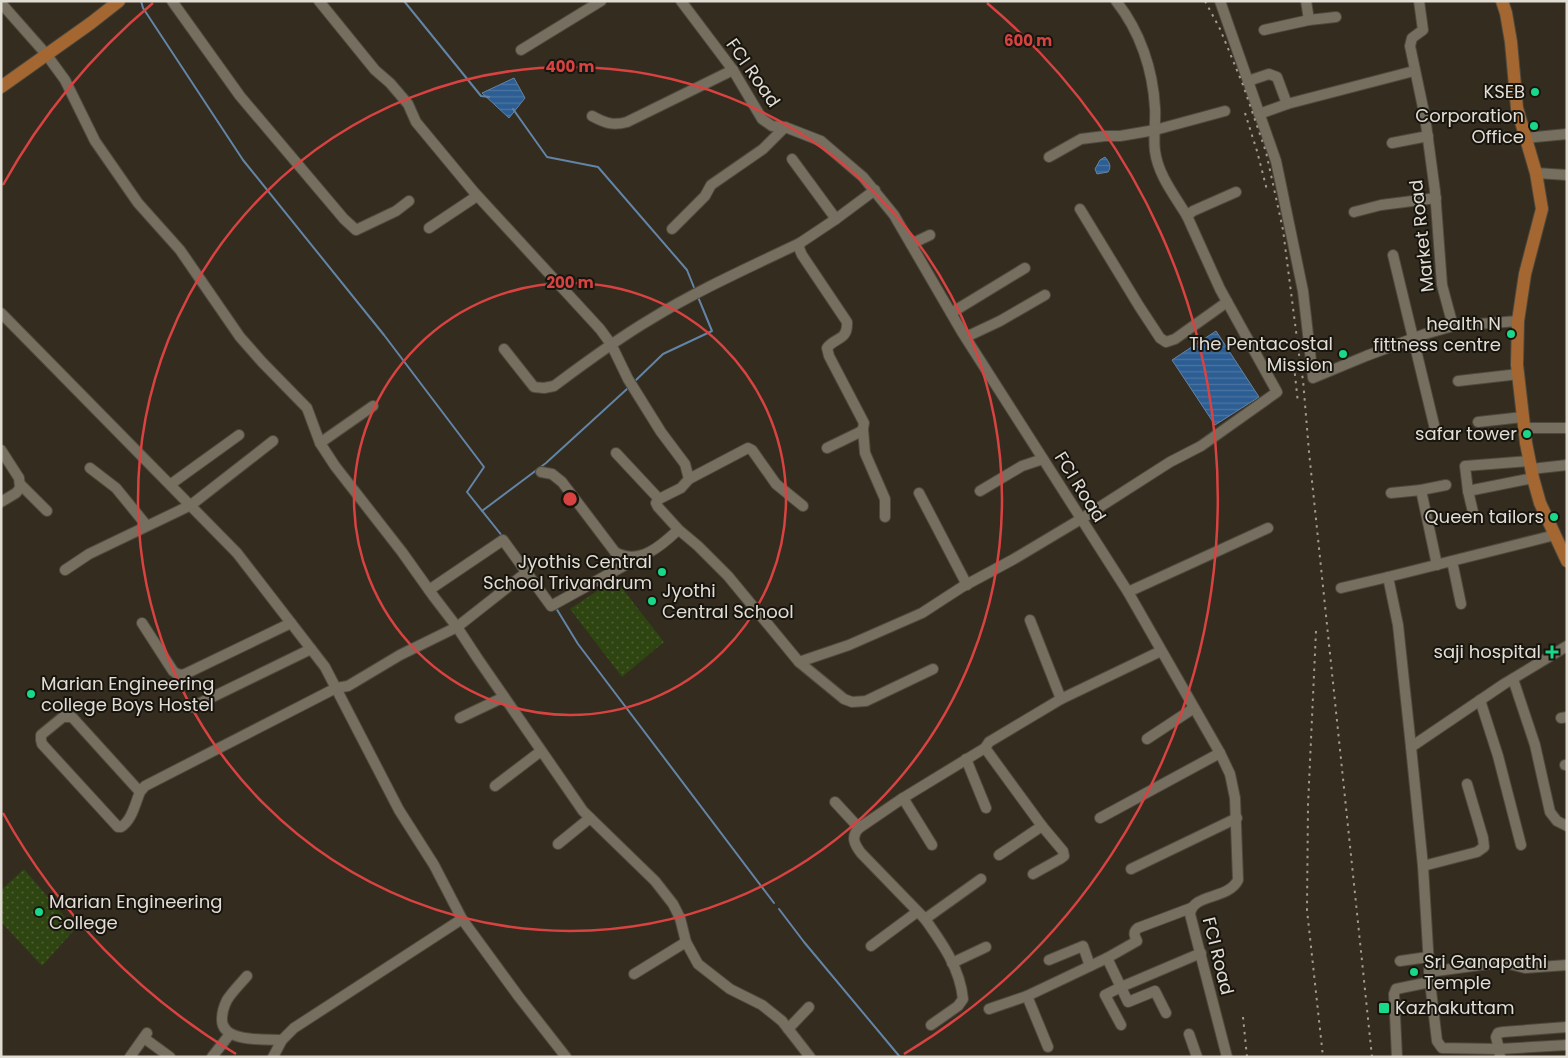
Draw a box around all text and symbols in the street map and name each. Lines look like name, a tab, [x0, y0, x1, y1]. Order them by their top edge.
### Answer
text: 600 m	[1004, 30, 1052, 51]
street label: FCI Road	[721, 33, 786, 112]
text: 400 m	[546, 56, 595, 77]
place label: KSEB	[1483, 79, 1525, 104]
marker: KSEB	[1529, 86, 1541, 98]
place label: Corporation Office	[1415, 103, 1524, 149]
marker: Corporation Office	[1528, 120, 1540, 132]
street label: Market Road	[1403, 179, 1440, 294]
text: 200 m	[546, 272, 594, 293]
place label: health N fittness centre	[1373, 311, 1501, 357]
marker: health N fittness centre	[1505, 328, 1517, 340]
place label: The Pentacostal Mission	[1189, 331, 1333, 377]
marker: The Pentacostal Mission	[1337, 348, 1349, 360]
place label: safar tower	[1415, 421, 1517, 446]
marker: safar tower	[1521, 428, 1533, 440]
street label: FCI Road	[1049, 447, 1112, 527]
centre of rings	[561, 490, 579, 508]
place label: Queen tailors	[1424, 504, 1544, 529]
marker: Queen tailors	[1548, 511, 1560, 523]
place label: Jyothis Central School Trivandrum	[483, 549, 652, 595]
marker: Jyothis Central School Trivandrum	[656, 566, 668, 578]
place label: Jyothi Central School	[662, 578, 794, 624]
marker: Jyothi Central School	[646, 595, 658, 607]
place label: saji hospital	[1434, 639, 1541, 664]
marker: saji hospital	[1545, 645, 1559, 659]
place label: Marian Engineering college Boys Hostel	[41, 671, 214, 717]
marker: Marian Engineering college Boys Hostel	[25, 688, 37, 700]
place label: Marian Engineering College	[49, 889, 222, 935]
marker: Marian Engineering College	[33, 906, 45, 918]
street label: FCI Road	[1197, 915, 1240, 997]
place label: Sri Ganapathi Temple	[1424, 949, 1547, 995]
marker: Sri Ganapathi Temple	[1408, 966, 1420, 978]
place label: Kazhakuttam	[1395, 995, 1514, 1020]
marker: Kazhakuttam	[1377, 1001, 1391, 1015]

